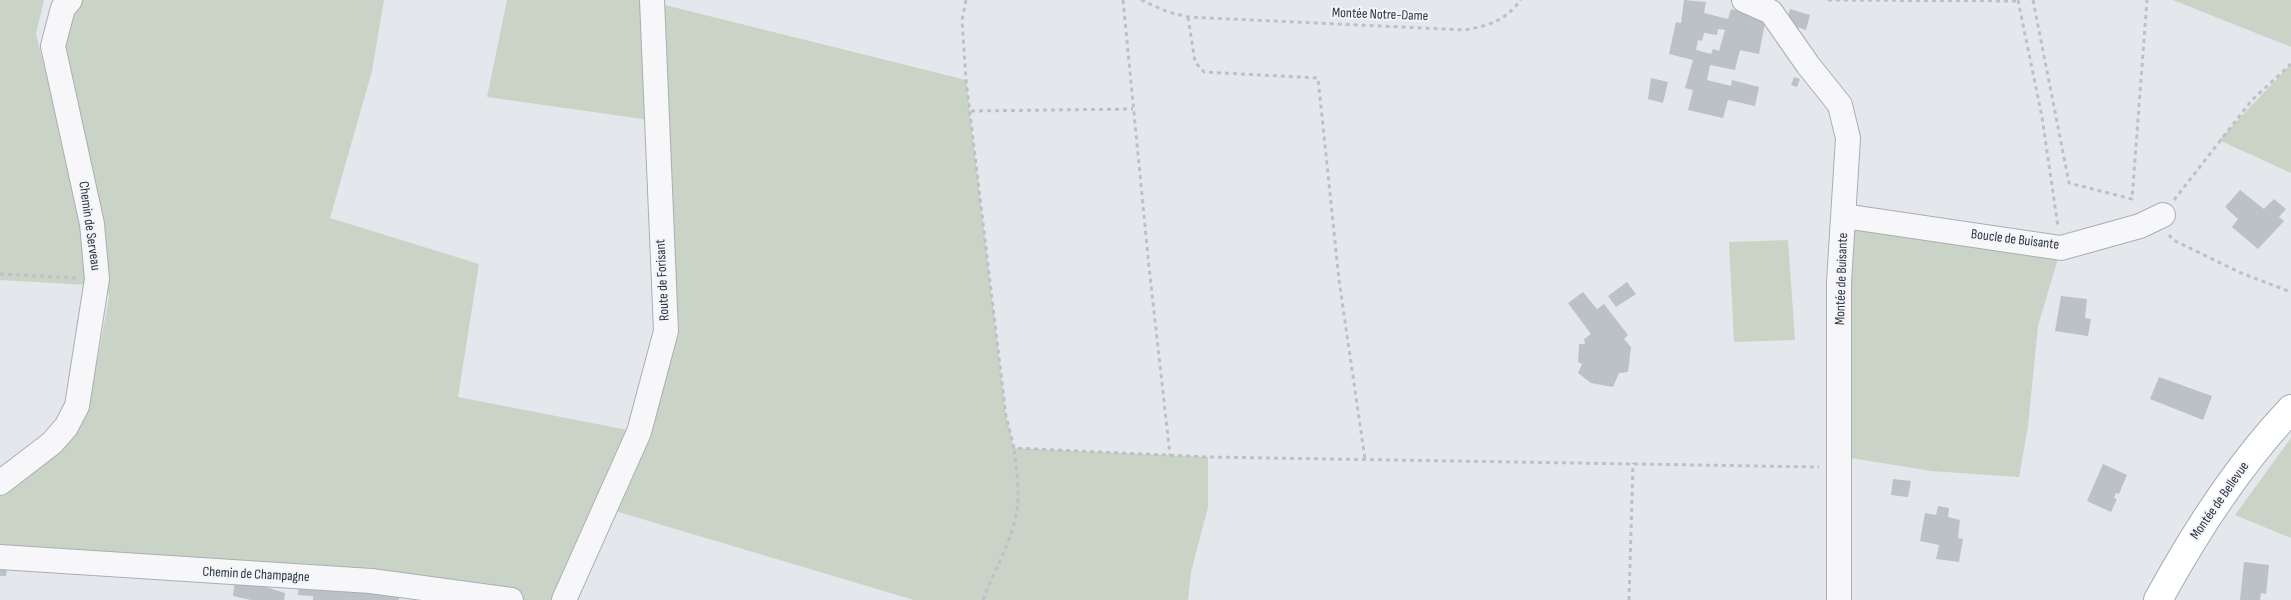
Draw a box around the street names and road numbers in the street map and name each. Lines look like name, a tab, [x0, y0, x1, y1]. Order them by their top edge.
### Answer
street label: Montée Notre-Dame	[1332, 5, 1428, 25]
street label: Chemin de Serveau	[74, 180, 104, 272]
street label: Boucle de Buisante	[1970, 226, 2060, 254]
street label: Montée de Buisante	[1832, 233, 1852, 325]
street label: Route de Forisant	[652, 239, 674, 321]
street label: Montée de Bellevue	[2187, 459, 2253, 543]
street label: Chemin de Champagne	[202, 564, 310, 586]

